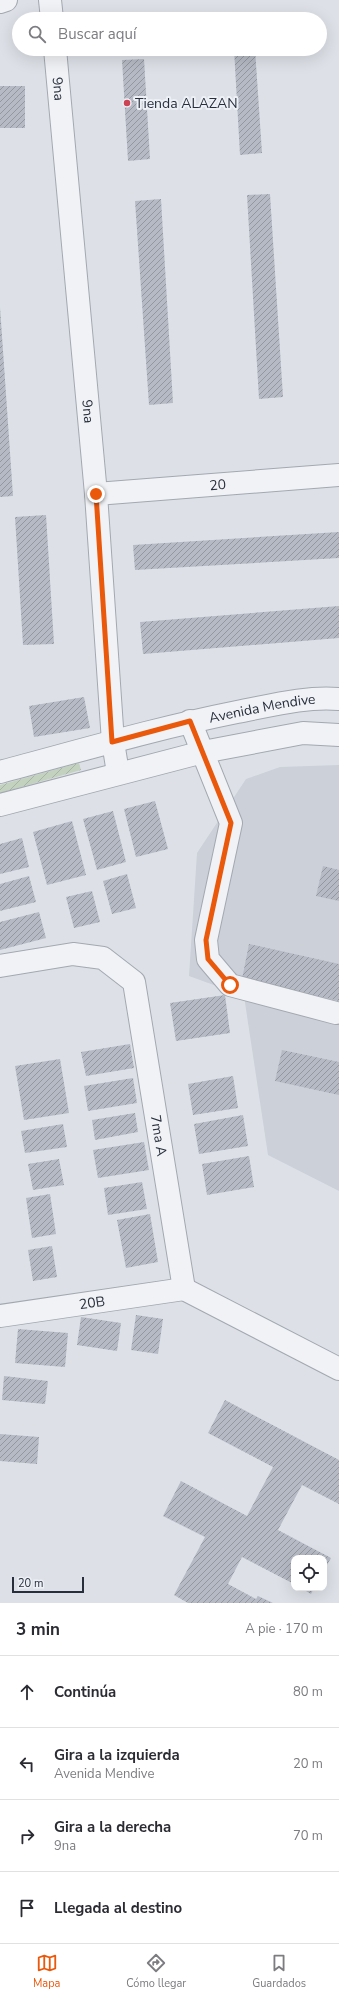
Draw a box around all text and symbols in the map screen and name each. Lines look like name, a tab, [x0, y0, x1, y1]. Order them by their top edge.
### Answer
search box	[12, 12, 327, 56]
icon: search	[26, 23, 48, 45]
text: Buscar aquí	[58, 24, 136, 44]
street label: 9na	[48, 76, 69, 102]
place label: Tienda ALAZAN	[135, 94, 238, 113]
marker: Tienda ALAZAN	[122, 98, 132, 108]
street label: 9na	[77, 399, 98, 424]
street label: 20	[209, 475, 227, 495]
route end	[87, 485, 105, 503]
street label: Avenida Mendive	[207, 690, 316, 728]
route start	[221, 976, 239, 994]
street label: 7ma A	[146, 1114, 171, 1158]
street label: 20B	[78, 1292, 106, 1314]
map controls	[291, 1555, 327, 1591]
button: locate	[291, 1555, 327, 1591]
scale bar	[12, 1575, 84, 1594]
text: 20 m	[18, 1576, 43, 1591]
text: 3 min	[16, 1618, 60, 1641]
text: A pie · 170 m	[245, 1620, 323, 1638]
icon: ahead	[16, 1681, 38, 1703]
text: Continúa	[54, 1682, 116, 1702]
text: 80 m	[293, 1683, 323, 1701]
text: Gira a la izquierda	[54, 1745, 180, 1765]
icon: left	[16, 1753, 38, 1775]
text: 20 m	[293, 1755, 323, 1773]
text: Avenida Mendive	[54, 1765, 154, 1783]
text: Gira a la derecha	[54, 1817, 171, 1837]
icon: right	[16, 1825, 38, 1847]
text: 70 m	[293, 1827, 323, 1845]
text: 9na	[54, 1837, 76, 1855]
icon: arrive	[16, 1897, 38, 1919]
text: Llegada al destino	[54, 1898, 182, 1918]
tab: Mapa	[33, 1952, 60, 1991]
tab: Cómo llegar	[126, 1952, 186, 1991]
tab: Guardados	[252, 1952, 306, 1991]

